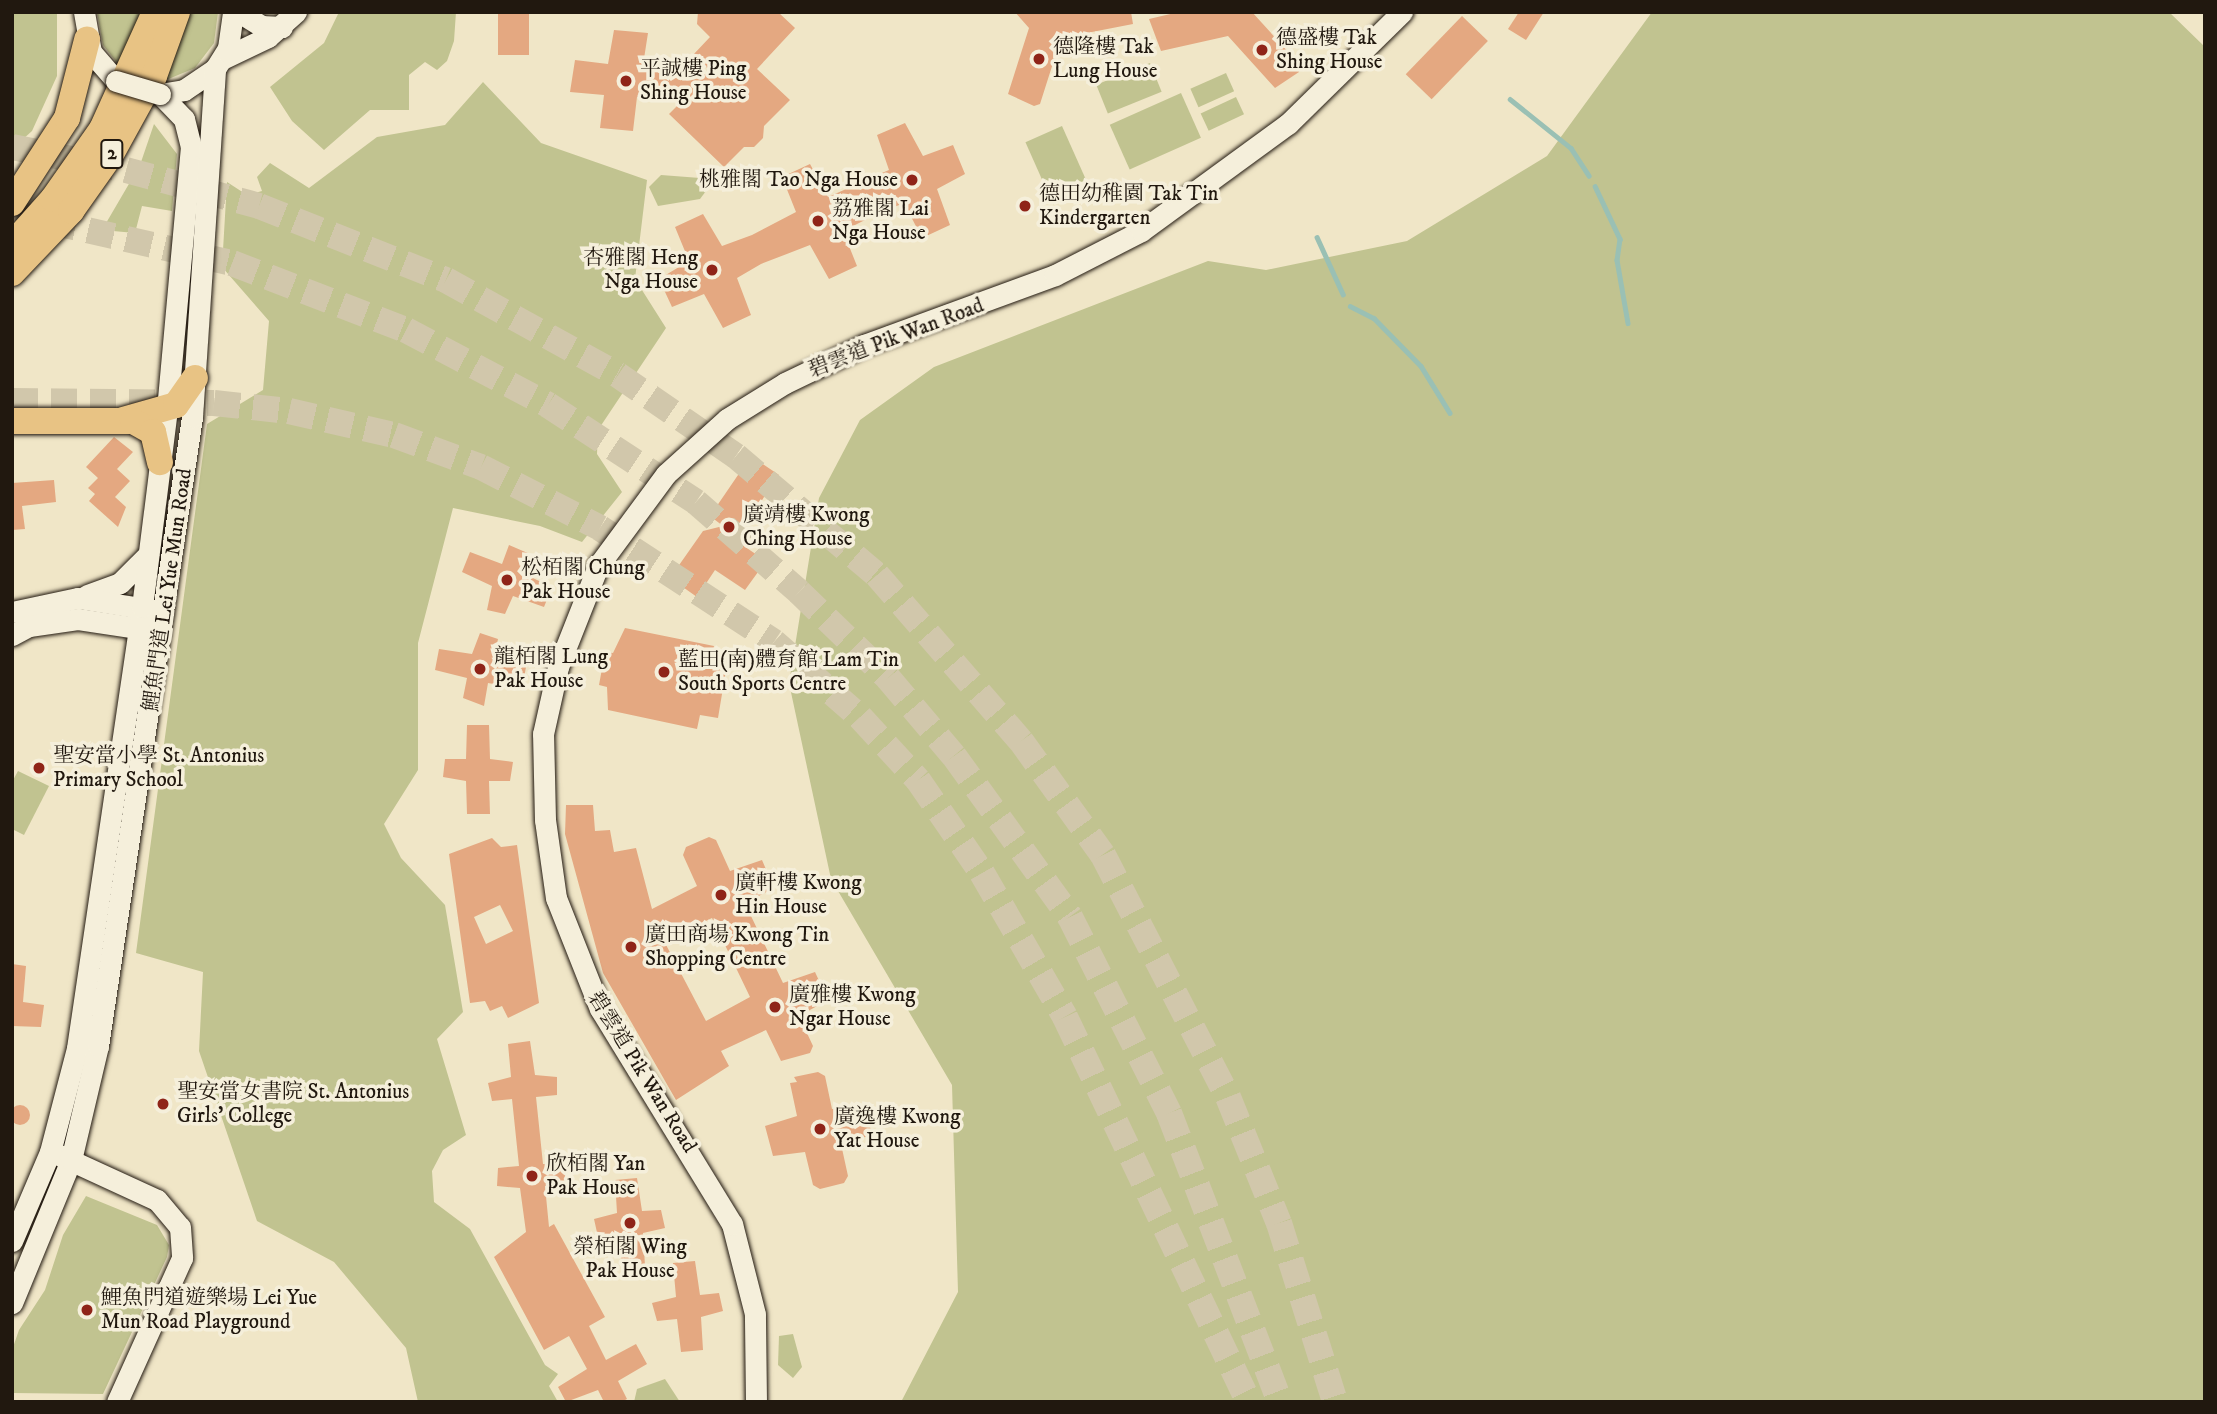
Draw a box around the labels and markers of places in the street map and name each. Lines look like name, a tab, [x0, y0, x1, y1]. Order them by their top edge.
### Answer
place label: 德盛樓 Tak Shing House	[1276, 25, 1383, 75]
place label: 德隆樓 Tak Lung House	[1053, 34, 1157, 84]
marker: 德盛樓 Tak Shing House	[1254, 42, 1270, 58]
marker: 德隆樓 Tak Lung House	[1031, 51, 1047, 67]
place label: 平誠樓 Ping Shing House	[640, 56, 747, 106]
marker: 平誠樓 Ping Shing House	[618, 73, 634, 89]
place label: 桃雅閣 Tao Nga House	[699, 167, 898, 193]
marker: 桃雅閣 Tao Nga House	[904, 172, 920, 188]
place label: 德田幼稚園 Tak Tin Kindergarten	[1039, 181, 1219, 231]
place label: 荔雅閣 Lai Nga House	[832, 196, 929, 246]
marker: 德田幼稚園 Tak Tin Kindergarten	[1017, 198, 1033, 214]
marker: 荔雅閣 Lai Nga House	[810, 213, 826, 229]
place label: 杏雅閣 Heng Nga House	[583, 245, 698, 295]
marker: 杏雅閣 Heng Nga House	[704, 262, 720, 278]
place label: 廣靖樓 Kwong Ching House	[743, 502, 869, 552]
marker: 廣靖樓 Kwong Ching House	[721, 519, 737, 535]
place label: 松栢閣 Chung Pak House	[521, 555, 645, 605]
marker: 松栢閣 Chung Pak House	[499, 572, 515, 588]
place label: 龍栢閣 Lung Pak House	[494, 644, 608, 694]
place label: 藍田(南)體育館 Lam Tin South Sports Centre	[678, 647, 899, 697]
marker: 龍栢閣 Lung Pak House	[472, 661, 488, 677]
marker: 藍田(南)體育館 Lam Tin South Sports Centre	[656, 664, 672, 680]
place label: 聖安當小學 St. Antonius Primary School	[53, 743, 264, 793]
marker: 聖安當小學 St. Antonius Primary School	[31, 760, 47, 776]
place label: 廣軒樓 Kwong Hin House	[735, 870, 861, 920]
marker: 廣軒樓 Kwong Hin House	[713, 887, 729, 903]
place label: 廣田商場 Kwong Tin Shopping Centre	[645, 922, 829, 972]
marker: 廣田商場 Kwong Tin Shopping Centre	[623, 939, 639, 955]
place label: 廣雅樓 Kwong Ngar House	[789, 982, 915, 1032]
marker: 廣雅樓 Kwong Ngar House	[767, 999, 783, 1015]
place label: 聖安當女書院 St. Antonius Girls' College	[177, 1079, 409, 1129]
marker: 聖安當女書院 St. Antonius Girls' College	[155, 1096, 171, 1112]
place label: 廣逸樓 Kwong Yat House	[834, 1104, 960, 1154]
marker: 廣逸樓 Kwong Yat House	[812, 1121, 828, 1137]
place label: 欣栢閣 Yan Pak House	[546, 1151, 645, 1201]
marker: 欣栢閣 Yan Pak House	[524, 1168, 540, 1184]
marker: 榮栢閣 Wing Pak House	[622, 1215, 638, 1231]
place label: 榮栢閣 Wing Pak House	[573, 1234, 687, 1284]
place label: 鯉魚門道遊樂場 Lei Yue Mun Road Playground	[101, 1285, 317, 1335]
marker: 鯉魚門道遊樂場 Lei Yue Mun Road Playground	[79, 1302, 95, 1318]

